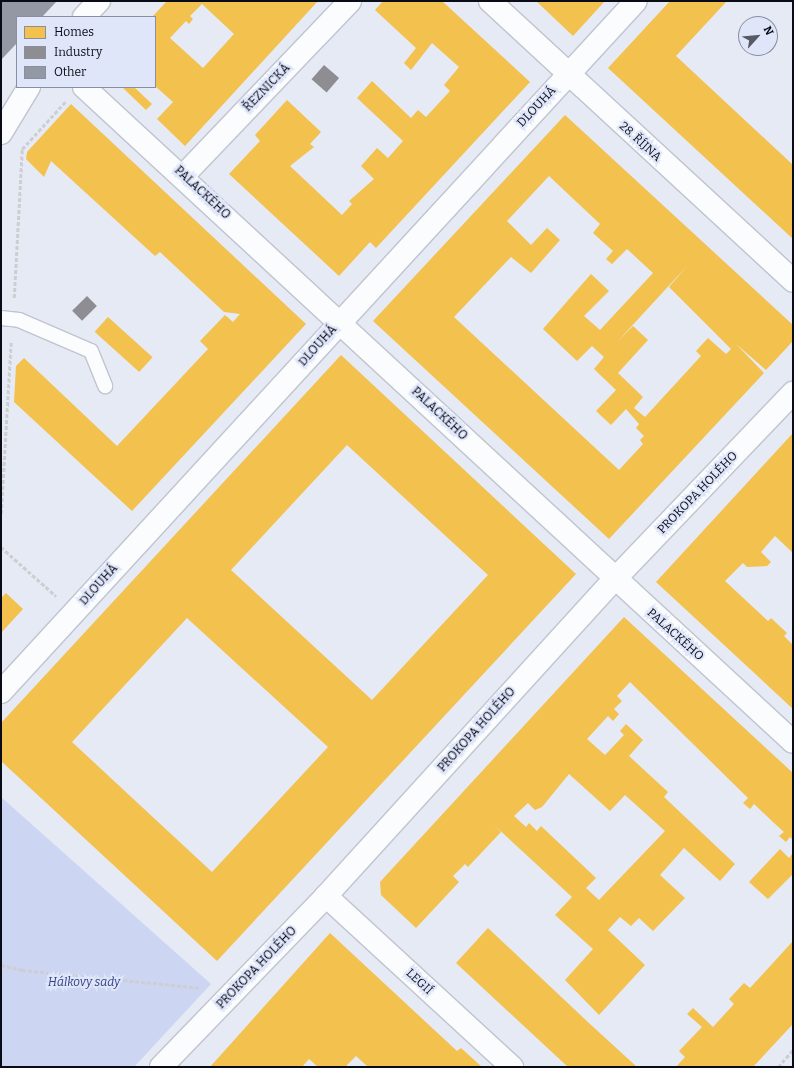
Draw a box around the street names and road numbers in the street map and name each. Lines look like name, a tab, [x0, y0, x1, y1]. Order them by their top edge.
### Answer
street label: ŘEZNICKÁ	[241, 61, 293, 115]
street label: DLOUHÁ	[515, 84, 559, 130]
street label: 28. ŘÍJNA	[616, 119, 664, 165]
street label: PALACKÉHO	[171, 164, 233, 222]
street label: DLOUHÁ	[296, 322, 340, 370]
street label: PALACKÉHO	[408, 385, 470, 443]
street label: PROKOPA HOLÉHO	[655, 449, 741, 537]
street label: DLOUHÁ	[77, 561, 121, 609]
street label: PALACKÉHO	[644, 606, 706, 664]
street label: PROKOPA HOLÉHO	[435, 685, 519, 775]
street label: PROKOPA HOLÉHO	[214, 924, 300, 1012]
street label: LEGIÍ	[403, 966, 435, 998]

